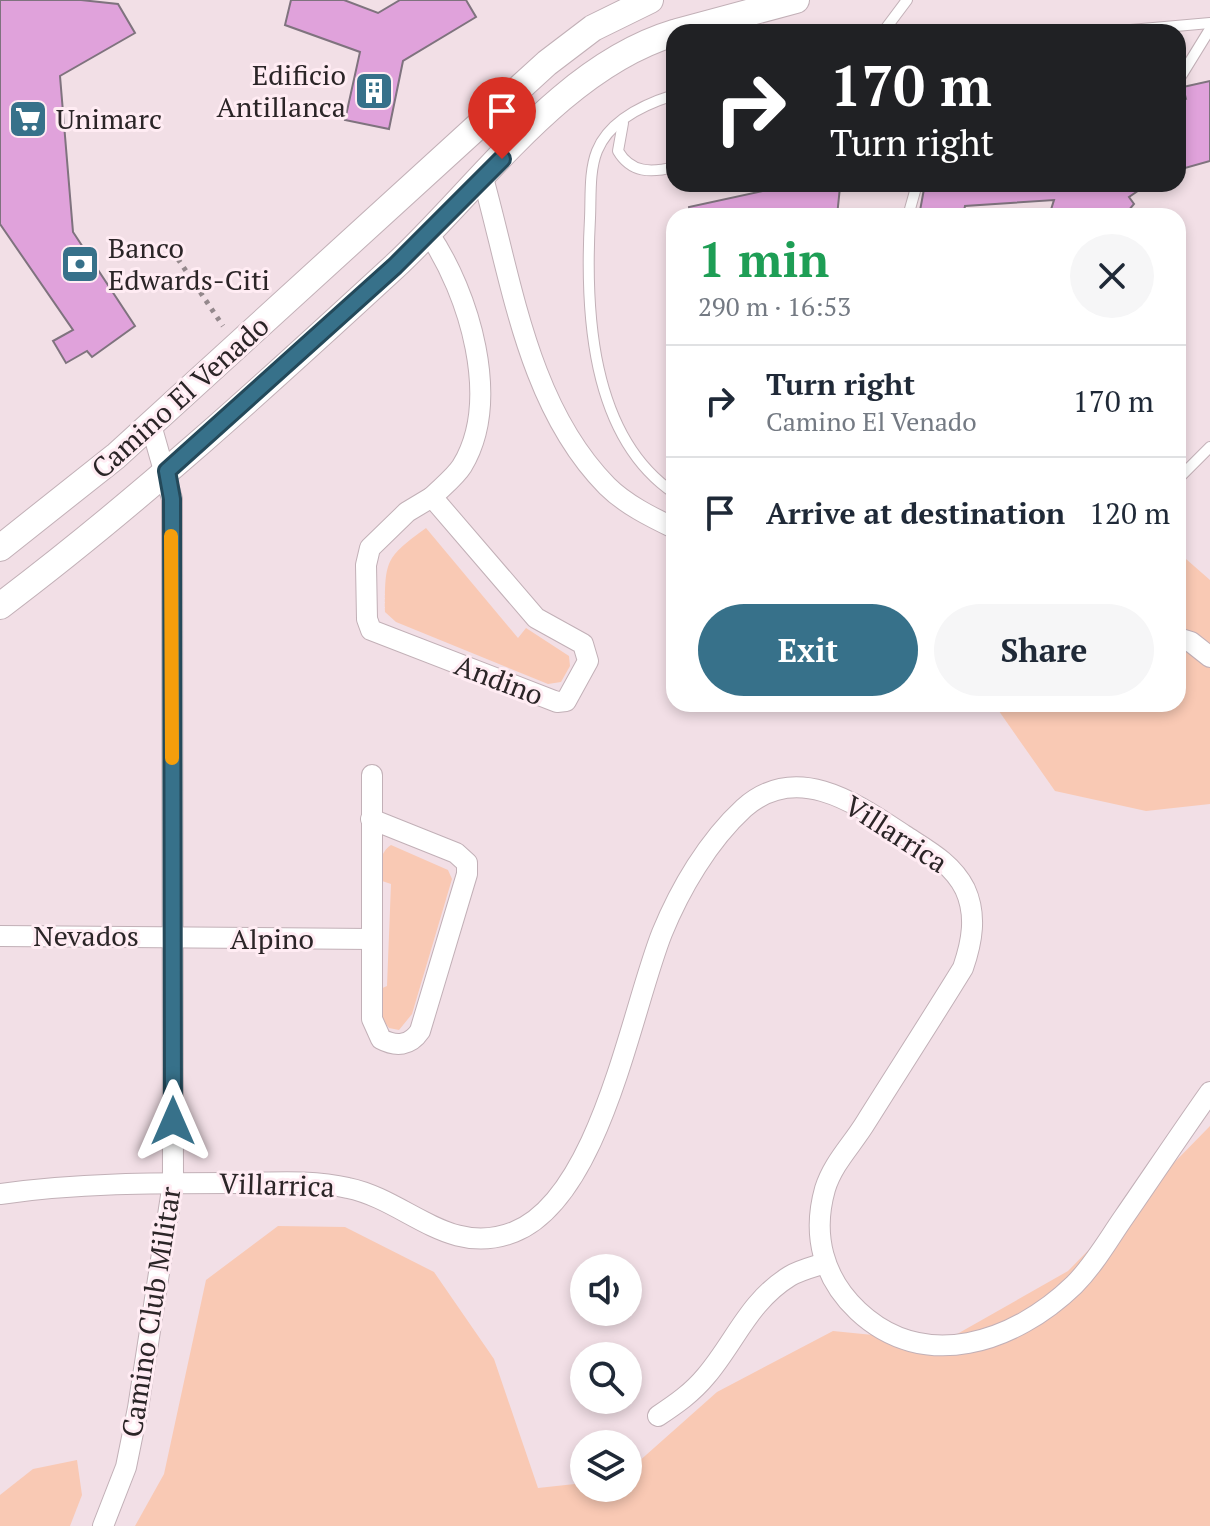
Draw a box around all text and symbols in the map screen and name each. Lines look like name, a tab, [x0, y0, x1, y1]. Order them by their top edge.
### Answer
text: 170 m	[830, 48, 992, 122]
place label: Edificio Antillanca	[217, 56, 346, 125]
icon: right	[698, 56, 802, 160]
building icon: Edificio Antillanca	[353, 70, 395, 112]
pin	[468, 77, 536, 159]
icon: arrive	[480, 89, 524, 133]
supermarket icon: Unimarc	[7, 98, 49, 140]
place label: Unimarc	[56, 100, 162, 137]
text: Turn right	[830, 119, 994, 166]
text: 1 min	[698, 227, 829, 291]
place label: Banco Edwards-Citi	[108, 229, 270, 298]
button: close	[1070, 234, 1154, 318]
bank icon: Banco Edwards-Citi	[59, 243, 101, 285]
text: 290 m · 16:53	[698, 289, 851, 323]
street label: Camino El Venado	[83, 307, 276, 486]
text: Turn right	[766, 364, 915, 404]
icon: right	[698, 379, 742, 423]
text: 170 m	[1073, 381, 1154, 421]
text: Camino El Venado	[766, 404, 977, 438]
icon: arrive	[698, 491, 742, 535]
text: Arrive at destination	[766, 493, 1065, 533]
text: 120 m	[1089, 493, 1170, 533]
button: Exit	[698, 604, 918, 696]
button: Share	[934, 604, 1154, 696]
street label: Andino	[450, 646, 549, 713]
street label: Villarrica	[838, 787, 955, 881]
street label: Nevados	[33, 917, 139, 954]
street label: Alpino	[230, 920, 314, 957]
position arrow	[131, 1079, 215, 1163]
street label: Villarrica	[219, 1164, 335, 1205]
street label: Camino Club Militar	[112, 1184, 189, 1440]
map controls	[570, 1254, 642, 1502]
button: sound	[570, 1254, 642, 1326]
button: search	[570, 1342, 642, 1414]
button: layers	[570, 1430, 642, 1502]

